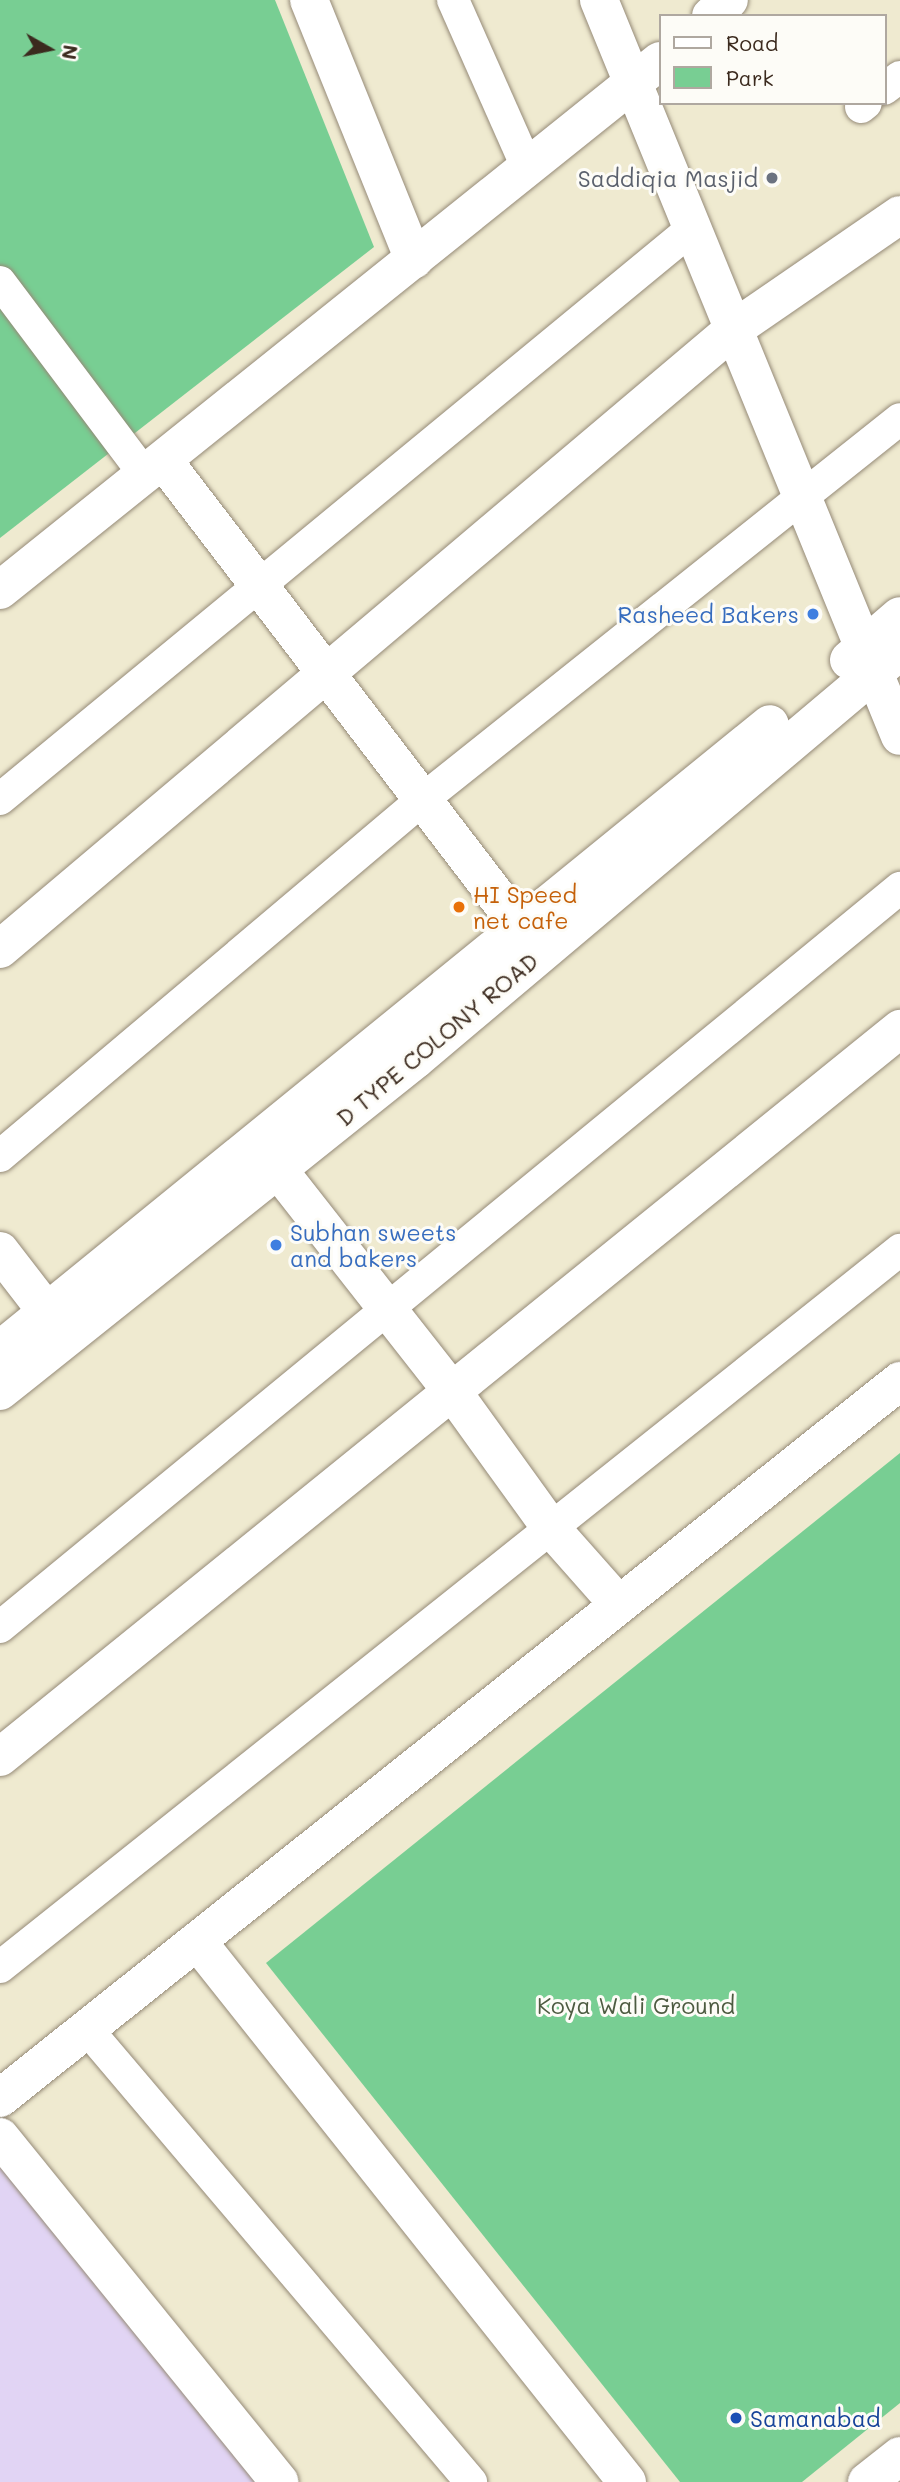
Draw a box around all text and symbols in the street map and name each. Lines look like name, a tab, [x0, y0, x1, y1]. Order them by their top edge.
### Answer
north arrow	[14, 14, 84, 84]
legend	[659, 14, 886, 105]
text: Road	[726, 29, 778, 56]
text: N	[57, 43, 84, 61]
text: Park	[726, 64, 774, 91]
place label: Saddiqia Masjid	[578, 164, 758, 192]
marker: Saddiqia Masjid	[764, 170, 780, 186]
place label: Rasheed Bakers	[618, 600, 799, 628]
marker: Rasheed Bakers	[805, 606, 821, 622]
place label: HI Speed net cafe	[473, 880, 577, 934]
marker: HI Speed net cafe	[451, 899, 467, 915]
street label: D TYPE COLONY ROAD	[331, 947, 543, 1131]
place label: Subhan sweets and bakers	[290, 1218, 456, 1272]
marker: Subhan sweets and bakers	[268, 1237, 284, 1253]
park label: Koya Wali Ground	[537, 1991, 735, 2019]
place label: Samanabad	[750, 2404, 881, 2432]
marker: Samanabad	[728, 2410, 744, 2426]

